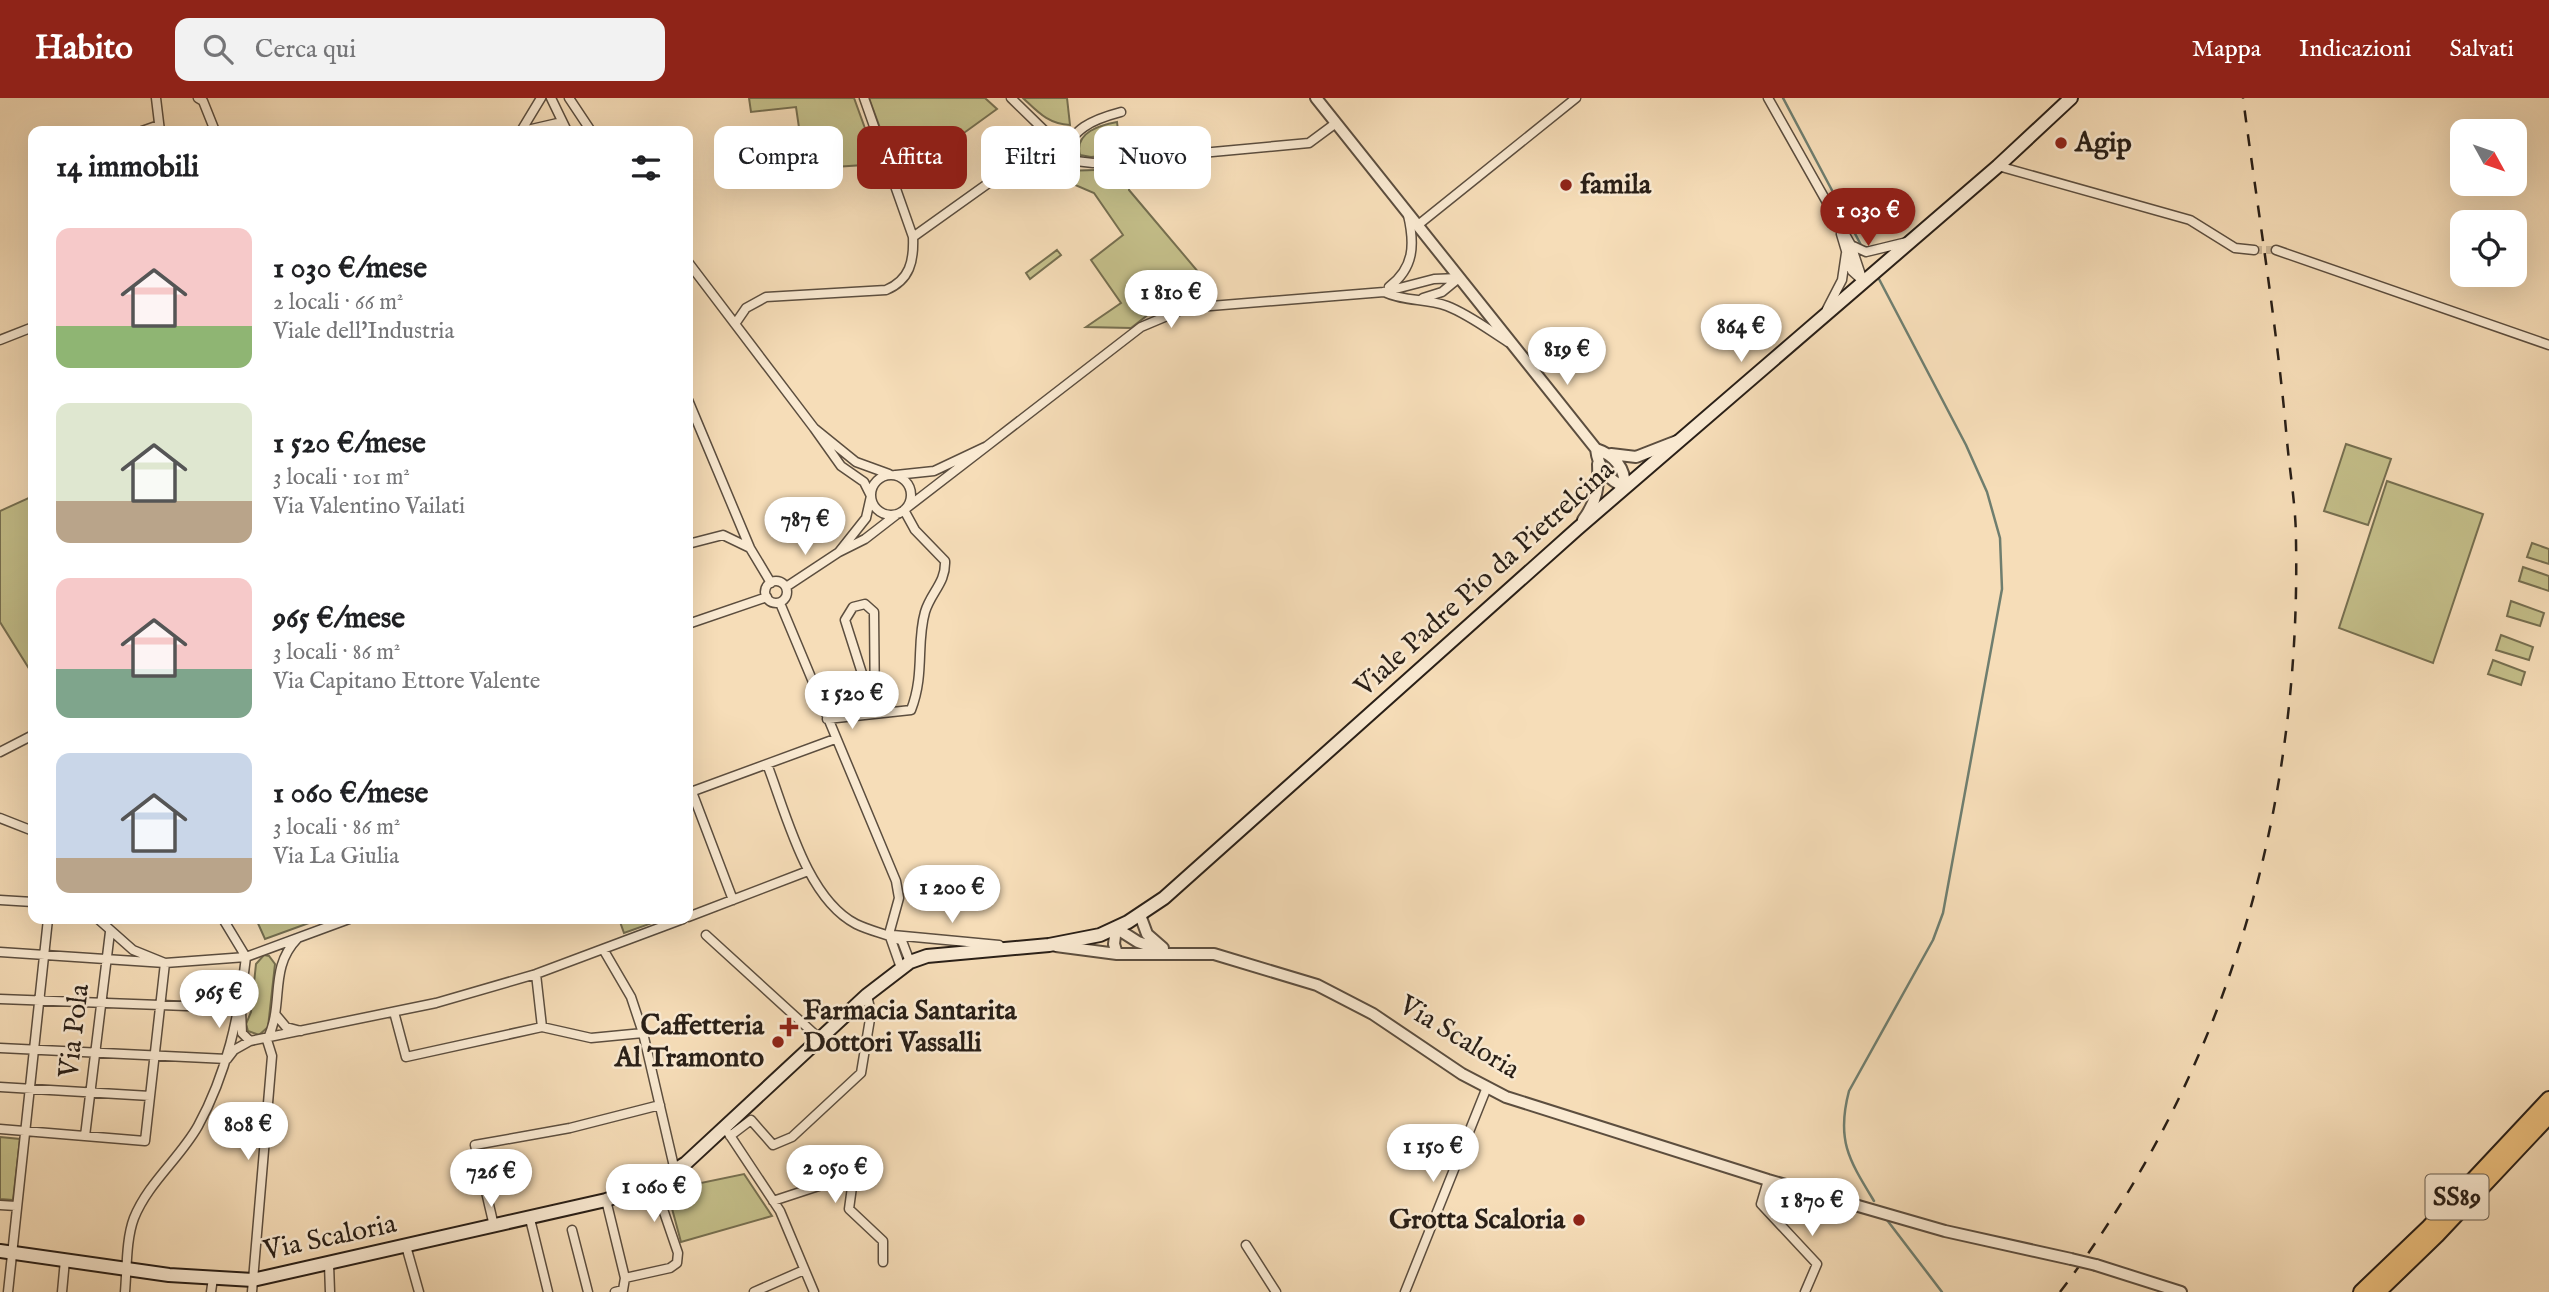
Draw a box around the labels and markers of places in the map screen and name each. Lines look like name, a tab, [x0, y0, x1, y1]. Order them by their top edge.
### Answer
place label: Agip	[2074, 126, 2132, 161]
marker: Agip	[2053, 135, 2069, 151]
place label: famila	[1580, 168, 1652, 203]
marker: famila	[1558, 177, 1574, 193]
pin: 1 030 €	[1803, 188, 1933, 248]
pin: 1 810 €	[1106, 271, 1236, 330]
pin: 864 €	[1692, 304, 1790, 364]
pin: 819 €	[1518, 328, 1616, 387]
pin: 787 €	[756, 498, 854, 557]
pin: 1 520 €	[787, 672, 917, 731]
pin: 1 200 €	[887, 866, 1017, 925]
pin: 965 €	[170, 970, 268, 1030]
place label: Farmacia Santarita Dottori Vassalli	[803, 994, 1017, 1061]
place label: Caffetteria Al Tramonto	[614, 1009, 765, 1076]
marker: Farmacia Santarita Dottori Vassalli	[781, 1019, 797, 1035]
marker: Caffetteria Al Tramonto	[770, 1034, 786, 1050]
pin: 808 €	[199, 1102, 297, 1162]
pin: 1 150 €	[1368, 1124, 1498, 1184]
pin: 2 050 €	[770, 1146, 900, 1205]
pin: 726 €	[442, 1150, 540, 1209]
pin: 1 060 €	[589, 1164, 719, 1224]
pin: 1 870 €	[1747, 1178, 1877, 1238]
place label: Grotta Scaloria	[1389, 1203, 1566, 1238]
marker: Grotta Scaloria	[1571, 1212, 1587, 1228]

